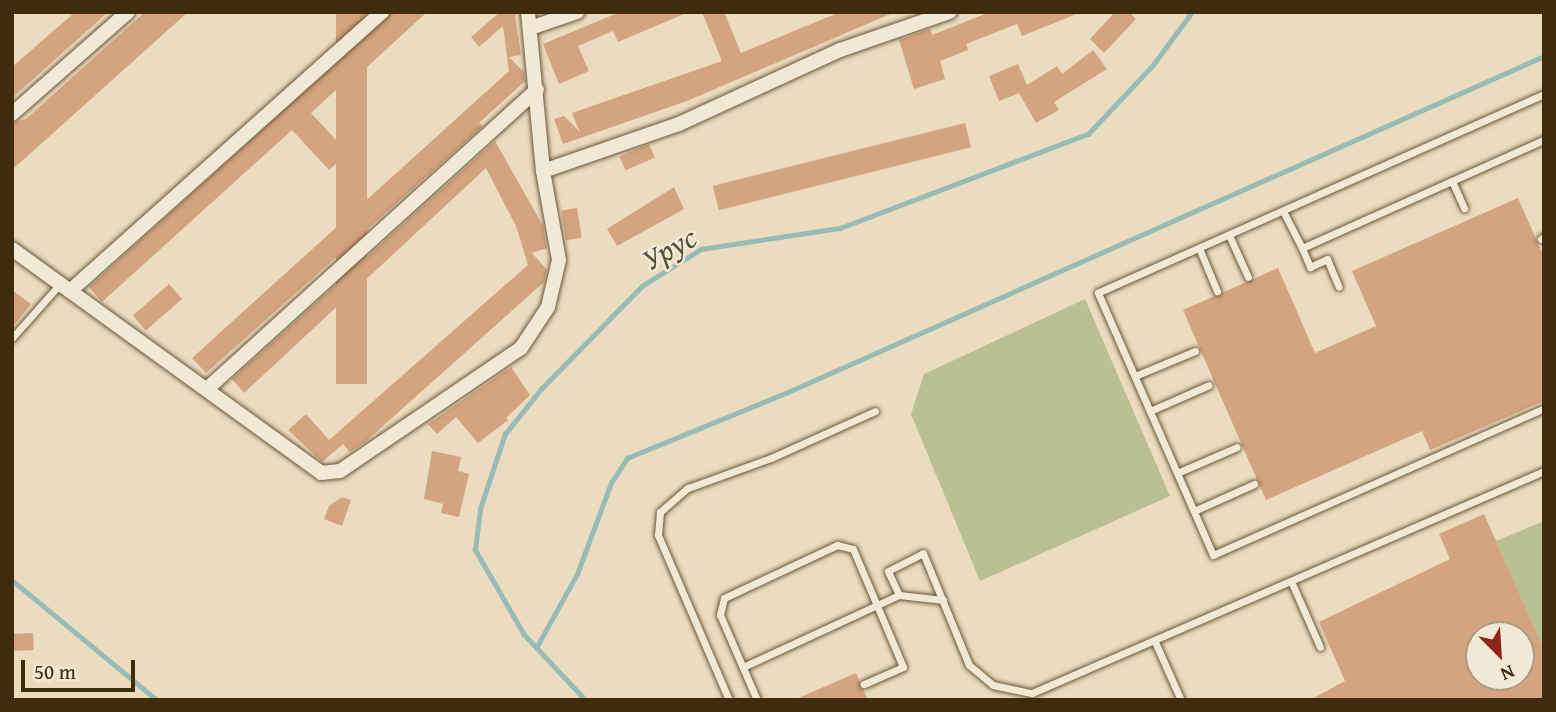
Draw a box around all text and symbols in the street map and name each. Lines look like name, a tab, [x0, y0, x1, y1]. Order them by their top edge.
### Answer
water label: Урус	[635, 219, 703, 277]
north arrow	[1465, 621, 1535, 691]
scale bar	[24, 646, 138, 690]
text: 50 m	[34, 656, 76, 687]
text: N	[1496, 658, 1519, 689]

